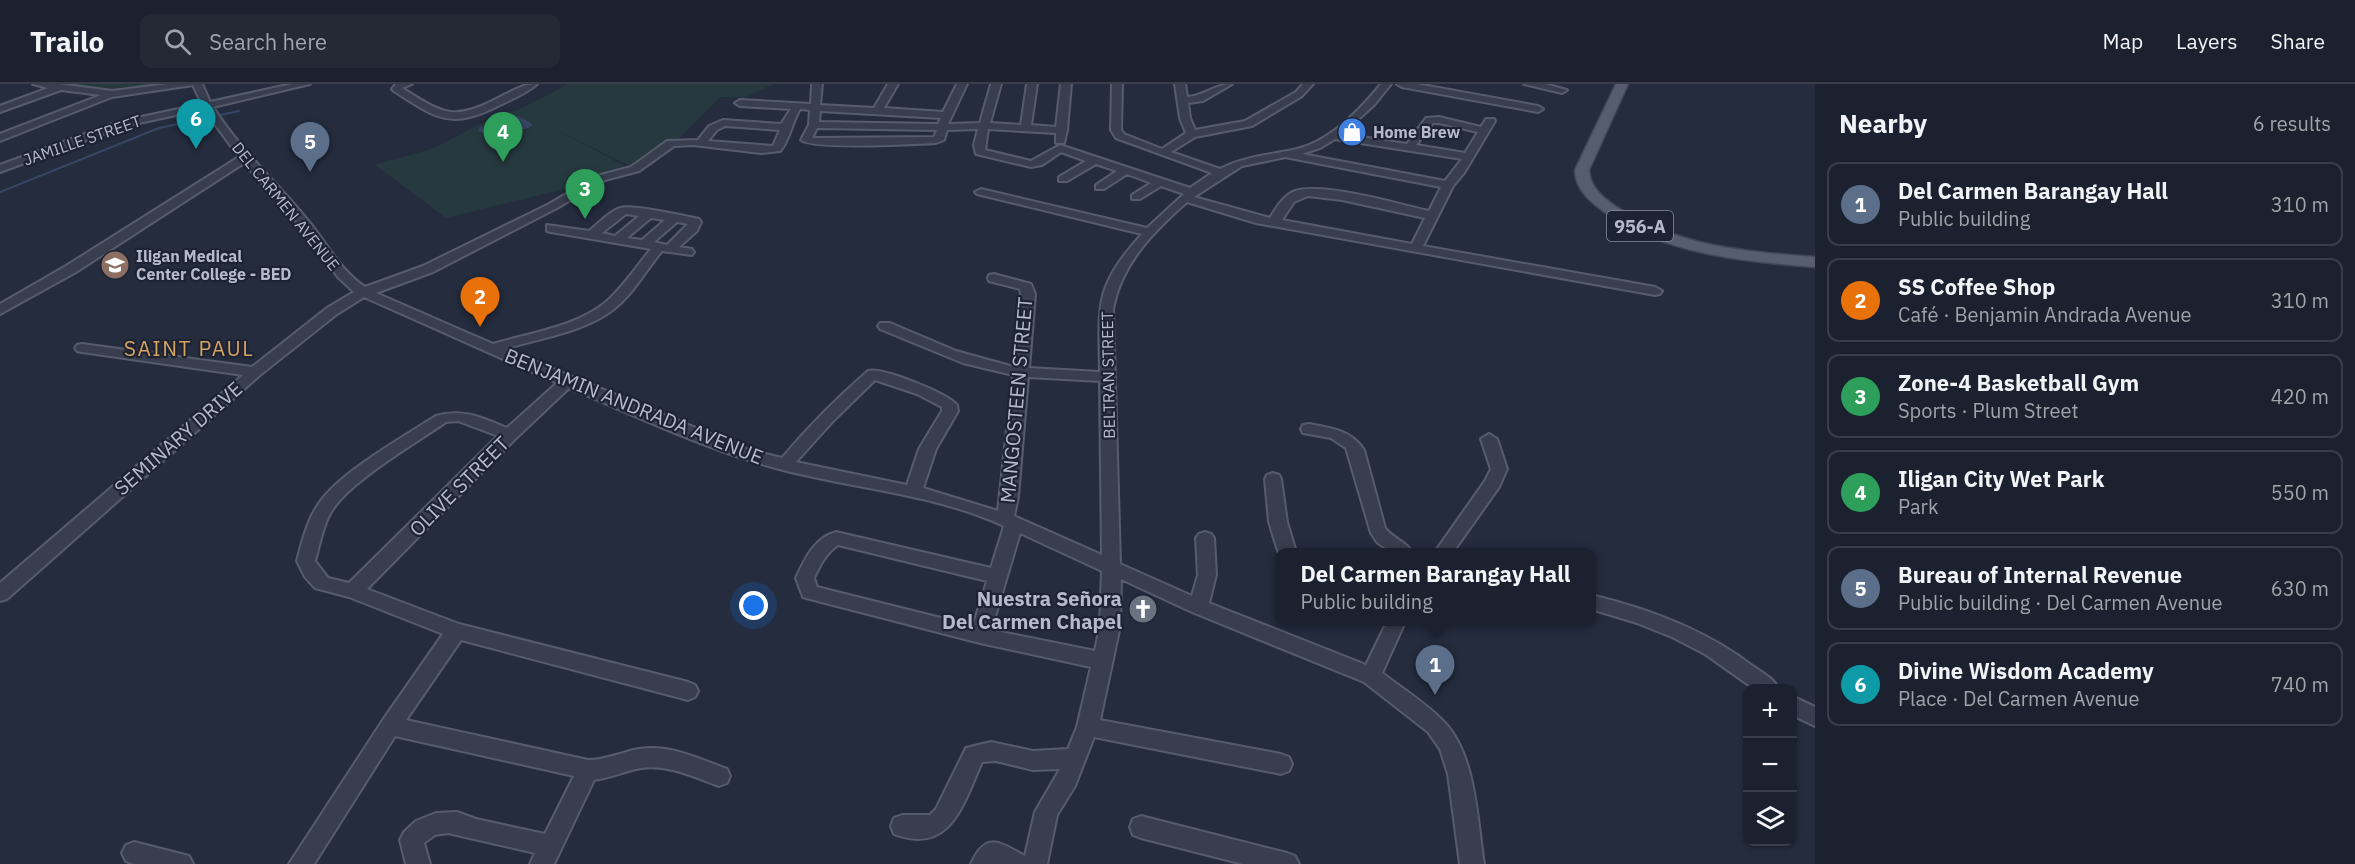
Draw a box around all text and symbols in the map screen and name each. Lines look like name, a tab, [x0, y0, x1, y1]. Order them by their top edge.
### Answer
search box	[140, 14, 560, 68]
text: Trailo	[30, 23, 104, 60]
icon: search	[161, 25, 194, 58]
text: Search here	[209, 27, 327, 56]
text: Map	[2103, 27, 2143, 55]
text: Layers	[2176, 27, 2238, 55]
text: Share	[2271, 27, 2325, 55]
pin: 6	[176, 100, 216, 149]
text: Nearby	[1839, 106, 1927, 140]
street label: JAMILLE STREET	[21, 110, 143, 170]
text: 6 results	[2253, 110, 2331, 137]
pin: 4	[484, 112, 522, 162]
shop icon: Home Brew	[1336, 116, 1368, 148]
pin: 5	[290, 122, 330, 172]
place label: Home Brew	[1373, 122, 1461, 142]
street label: DEL CARMEN AVENUE	[228, 138, 344, 274]
pin: 3	[566, 170, 604, 219]
text: Del Carmen Barangay Hall	[1898, 176, 2168, 205]
text: 1	[1855, 191, 1867, 218]
text: 310 m	[2271, 191, 2329, 218]
text: Public building	[1898, 205, 2030, 232]
road number: 956-A	[1607, 211, 1673, 241]
place label: Iligan Medical Center College - BED	[136, 246, 292, 284]
school or university icon: Iligan Medical Center College - BED	[99, 249, 131, 281]
text: SS Coffee Shop	[1898, 272, 2055, 301]
pin: 2	[460, 278, 500, 327]
text: 2	[1855, 287, 1867, 314]
text: 310 m	[2271, 287, 2329, 314]
street label: MANGOSTEEN STREET	[994, 296, 1038, 504]
text: Café · Benjamin Andrada Avenue	[1898, 301, 2192, 328]
street label: BELTRAN STREET	[1097, 311, 1119, 439]
district label: SAINT PAUL	[124, 334, 254, 362]
street label: BENJAMIN ANDRADA AVENUE	[501, 342, 767, 470]
text: Zone-4 Basketball Gym	[1898, 368, 2139, 397]
street label: SEMINARY DRIVE	[108, 375, 248, 501]
text: 3	[1855, 383, 1867, 410]
text: 420 m	[2271, 383, 2329, 410]
text: Sports · Plum Street	[1898, 397, 2079, 424]
street label: OLIVE STREET	[403, 430, 515, 542]
text: Iligan City Wet Park	[1898, 464, 2104, 493]
text: 4	[1855, 479, 1867, 506]
text: 550 m	[2271, 479, 2329, 506]
text: Park	[1898, 493, 1938, 520]
popup	[1275, 548, 1596, 626]
text: Del Carmen Barangay Hall	[1301, 559, 1571, 588]
text: Bureau of Internal Revenue	[1898, 560, 2182, 589]
text: 5	[1855, 575, 1867, 602]
text: 630 m	[2271, 575, 2329, 602]
place label: Nuestra Señora Del Carmen Chapel	[942, 585, 1122, 635]
text: Public building	[1301, 588, 1433, 615]
text: Public building · Del Carmen Avenue	[1898, 589, 2222, 616]
your location	[739, 591, 768, 620]
church icon: Nuestra Señora Del Carmen Chapel	[1127, 593, 1159, 625]
pin: 1	[1416, 646, 1454, 695]
text: Divine Wisdom Academy	[1898, 656, 2154, 685]
text: 6	[1855, 671, 1867, 698]
text: 740 m	[2271, 671, 2329, 698]
map controls	[1743, 684, 1797, 846]
button: +	[1743, 684, 1797, 738]
text: Place · Del Carmen Avenue	[1898, 685, 2139, 712]
button: −	[1743, 738, 1797, 792]
button: layers	[1743, 792, 1797, 846]

